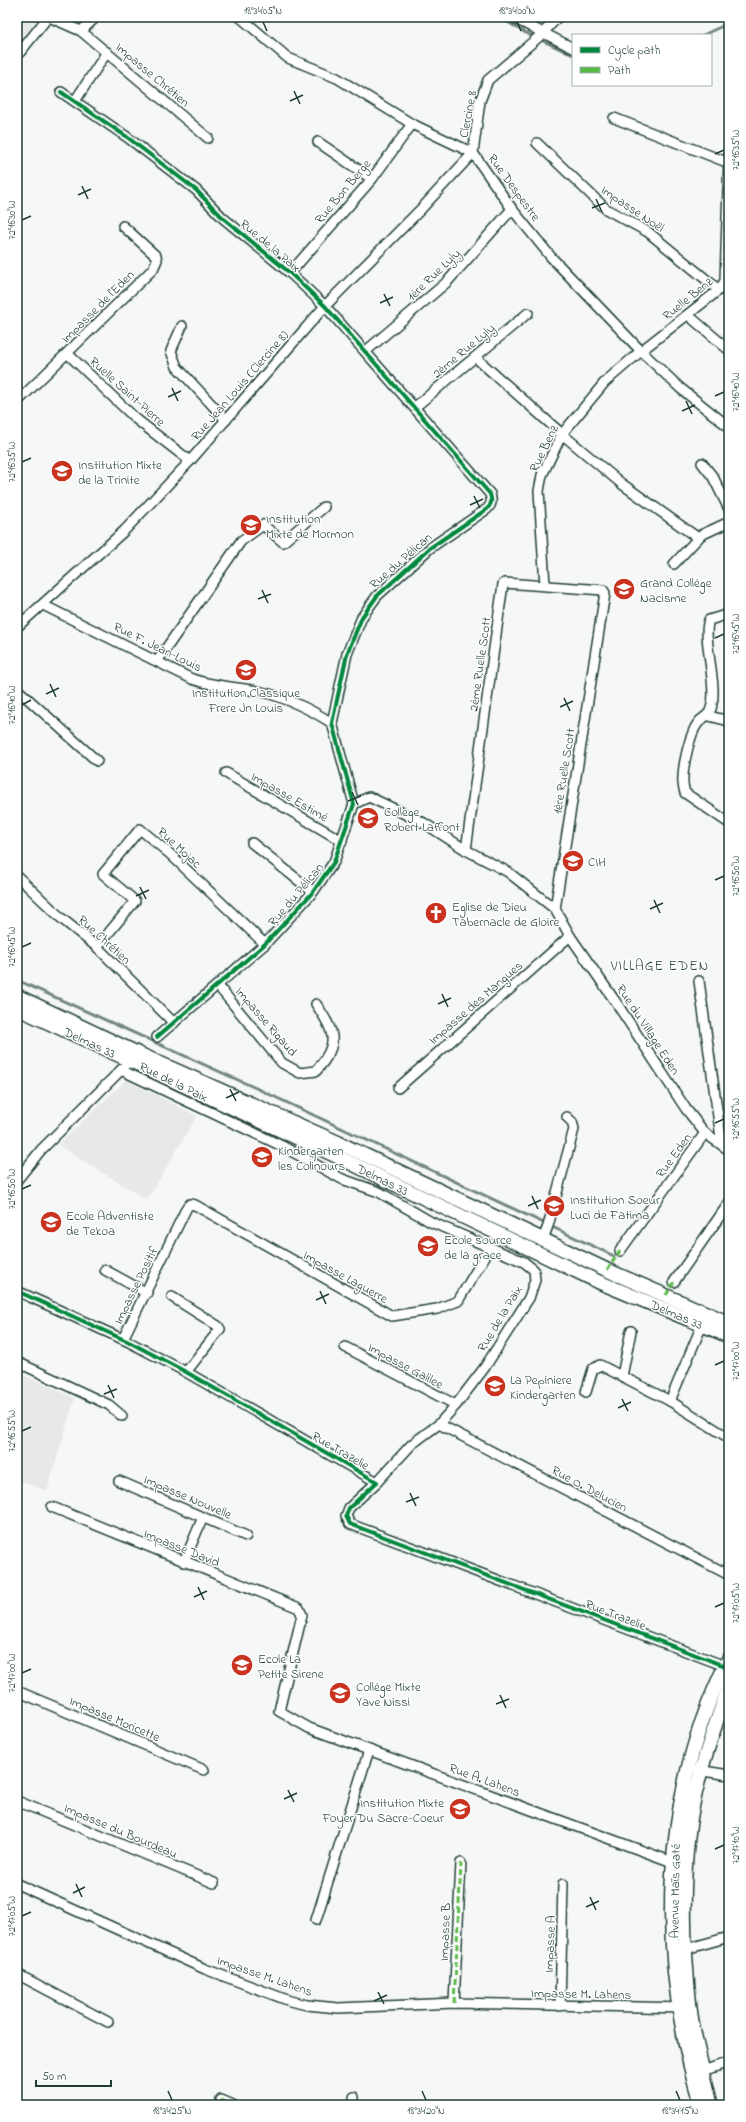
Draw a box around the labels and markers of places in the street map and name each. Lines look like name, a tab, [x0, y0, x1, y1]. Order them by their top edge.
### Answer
place label: Institution Mixte de la Trinite	[78, 456, 162, 490]
school or university icon: Institution Mixte de la Trinite	[49, 458, 75, 484]
place label: Institution Mixte de Mormon	[266, 510, 354, 544]
school or university icon: Institution Mixte de Mormon	[238, 512, 264, 538]
place label: Grand Collège Nacisme	[640, 574, 712, 608]
school or university icon: Grand Collège Nacisme	[611, 576, 637, 602]
school or university icon: Institution Classique Frere Jn Louis	[233, 657, 259, 683]
place label: Institution Classique Frere Jn Louis	[192, 684, 300, 718]
place label: College Robert Laffont	[384, 803, 460, 837]
school or university icon: College Robert Laffont	[355, 805, 381, 831]
school or university icon: CIH	[560, 848, 586, 874]
place label: CIH	[588, 853, 606, 872]
place label: Eglise de Dieu Tabernacle de Gloire	[452, 898, 559, 932]
church icon: Eglise de Dieu Tabernacle de Gloire	[423, 900, 449, 926]
place label: Kindergarten les Colinours	[278, 1142, 346, 1176]
school or university icon: Kindergarten les Colinours	[249, 1144, 275, 1170]
place label: Institution Soeur Luci de Fatima	[570, 1191, 661, 1225]
school or university icon: Institution Soeur Luci de Fatima	[541, 1193, 567, 1219]
place label: Ecole Adventiste de Tekoa	[66, 1207, 154, 1241]
school or university icon: Ecole Adventiste de Tekoa	[38, 1209, 64, 1235]
place label: Ecole source de la grace	[444, 1231, 512, 1266]
school or university icon: Ecole source de la grace	[415, 1233, 441, 1259]
place label: La Pepiniere Kindergarten	[510, 1371, 576, 1406]
school or university icon: La Pepiniere Kindergarten	[482, 1373, 508, 1399]
place label: Ecole La Petite Sirene	[258, 1650, 324, 1684]
school or university icon: Ecole La Petite Sirene	[229, 1652, 255, 1678]
place label: Collège Mixte Yave Nissi	[356, 1678, 421, 1712]
school or university icon: Collège Mixte Yave Nissi	[327, 1680, 353, 1706]
place label: Institution Mixte Foyer Du Sacre-Coeur	[321, 1794, 445, 1829]
school or university icon: Institution Mixte Foyer Du Sacre-Coeur	[447, 1796, 473, 1822]

